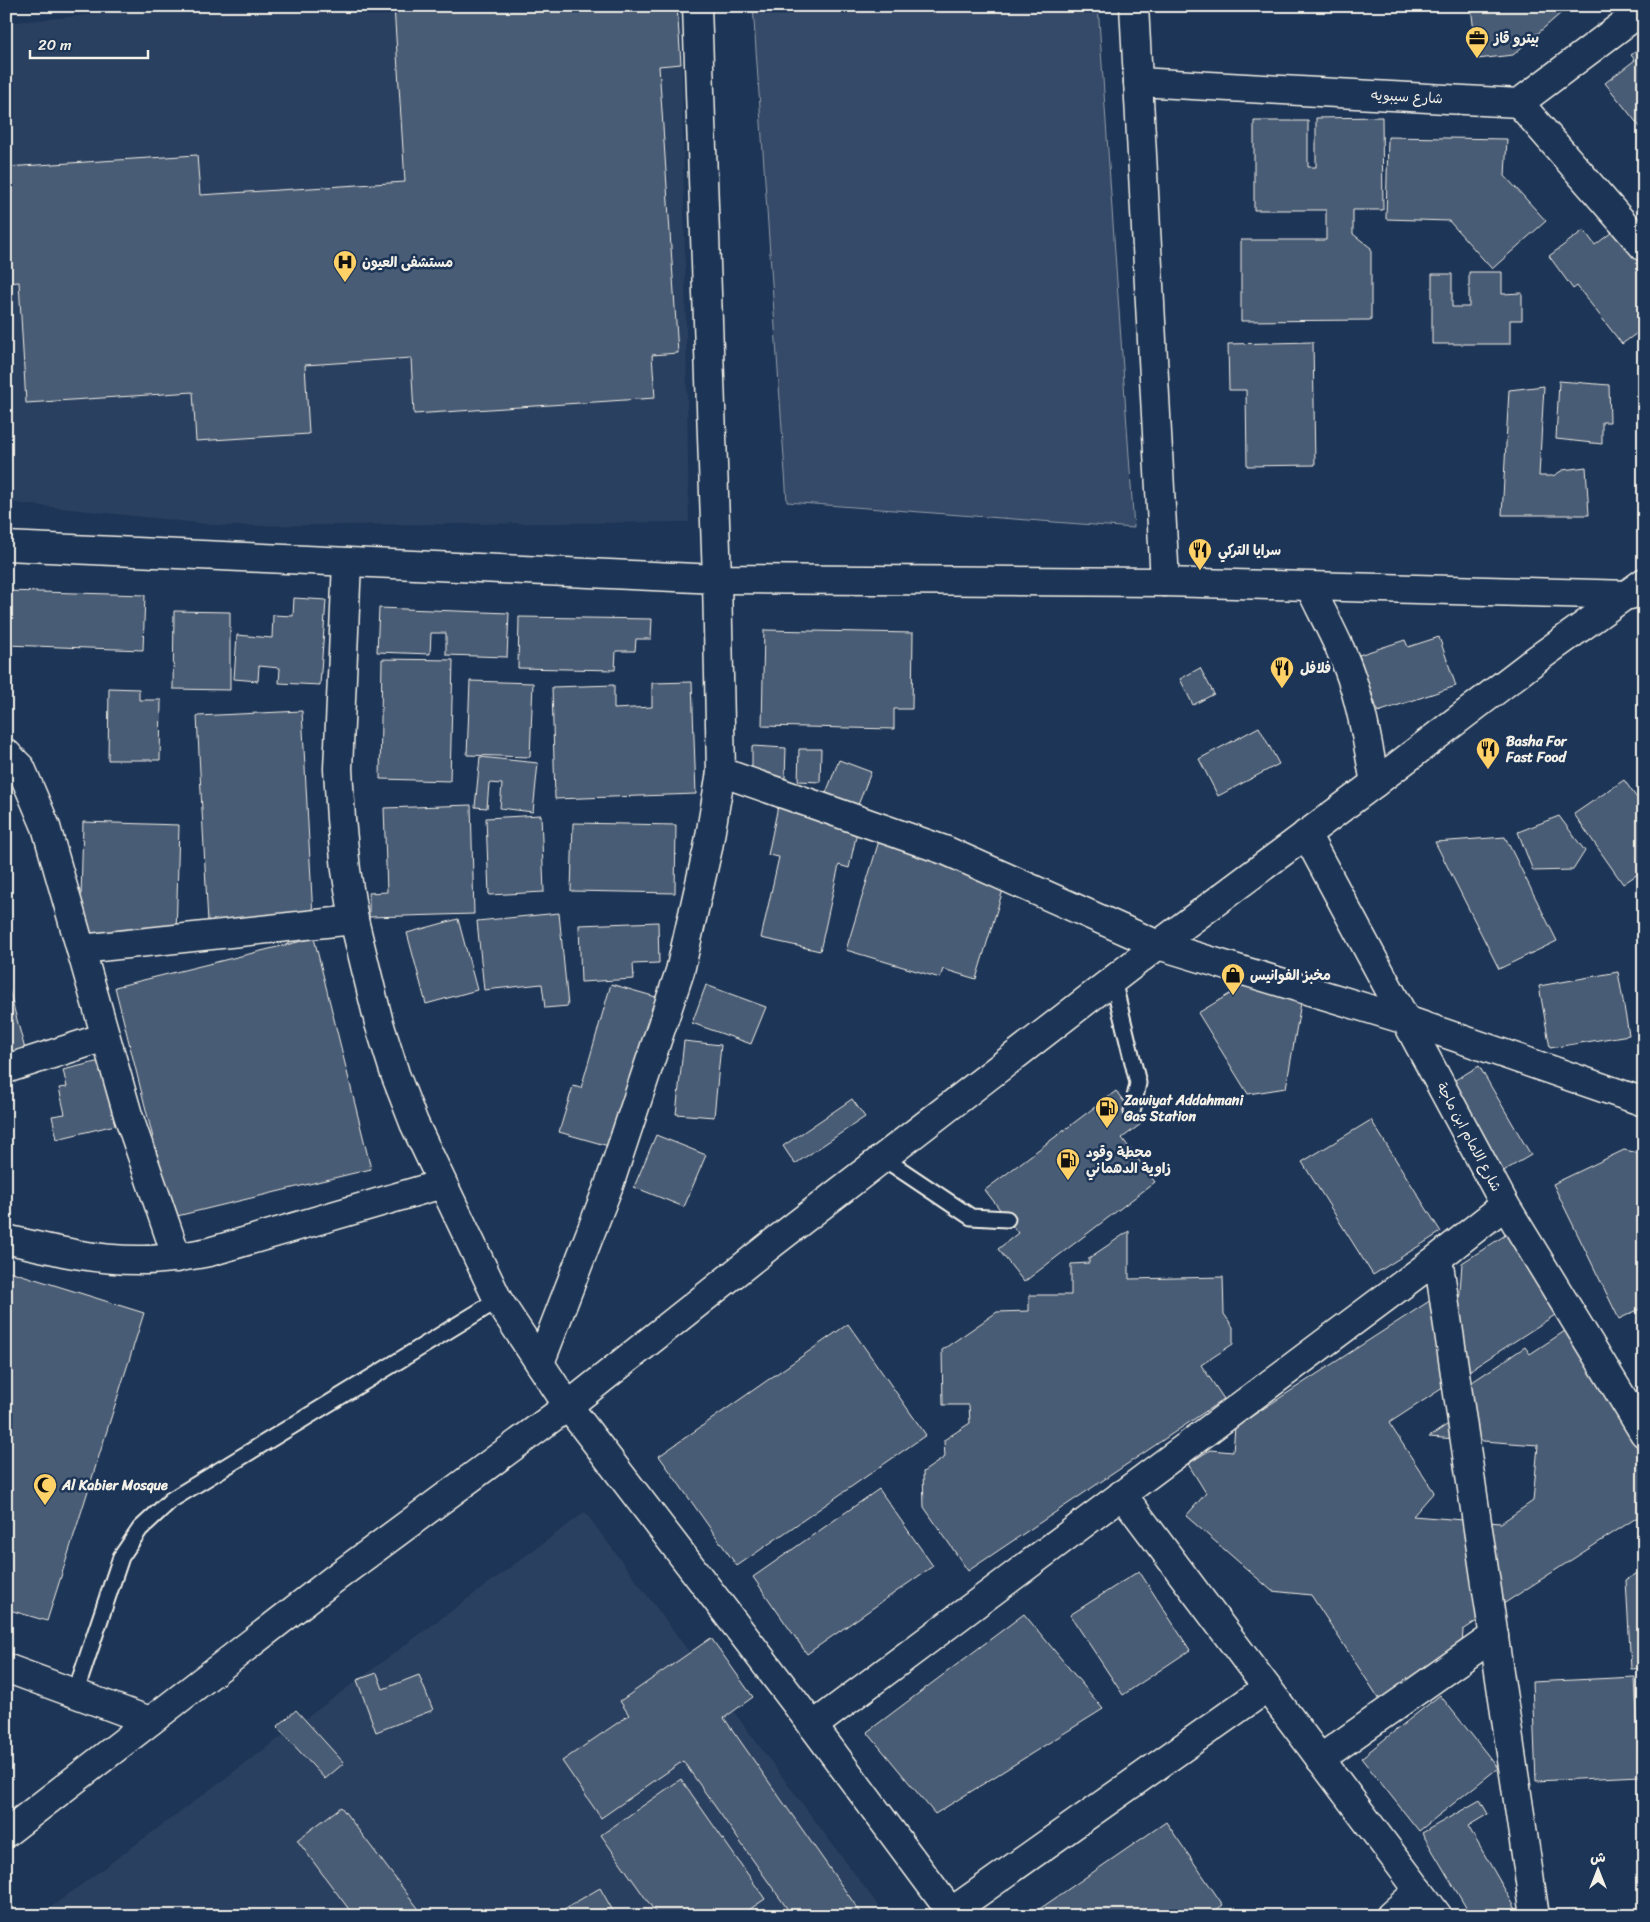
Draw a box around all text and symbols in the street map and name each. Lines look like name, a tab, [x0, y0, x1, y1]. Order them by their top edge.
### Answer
office icon: بيترو قاز	[1464, 25, 1490, 59]
place label: بيترو قاز	[1492, 26, 1539, 51]
scale bar	[30, 28, 148, 60]
text: 20 m	[38, 32, 72, 58]
street label: شارع سيبويه	[1370, 83, 1444, 111]
hospital icon: مستشفى العيون	[332, 249, 358, 283]
place label: مستشفى العيون	[362, 250, 453, 275]
restaurant icon: سرايا التركي	[1187, 537, 1213, 571]
place label: سرايا التركي	[1218, 538, 1281, 563]
restaurant icon: فلافل	[1269, 655, 1295, 689]
place label: فلافل	[1300, 656, 1331, 681]
place label: Basha For Fast Food	[1505, 729, 1568, 770]
restaurant icon: Basha For Fast Food	[1475, 736, 1501, 770]
shop icon: مخبز الفوانيس	[1220, 962, 1246, 996]
place label: مخبز الفوانيس	[1250, 963, 1331, 988]
street label: شارع الامام ابن ماجة	[1430, 1078, 1508, 1196]
place label: Zawiyat Addahmani Gas Station	[1123, 1088, 1244, 1129]
fuel station icon: Zawiyat Addahmani Gas Station	[1094, 1095, 1120, 1129]
place label: محطة وقود زاوية الدهماني	[1086, 1140, 1171, 1181]
fuel station icon: محطة وقود زاوية الدهماني	[1055, 1147, 1081, 1181]
mosque icon: Al Kabier Mosque	[32, 1472, 58, 1506]
place label: Al Kabier Mosque	[61, 1473, 168, 1498]
north arrow	[1572, 1844, 1622, 1894]
text: ش	[1590, 1845, 1606, 1870]

